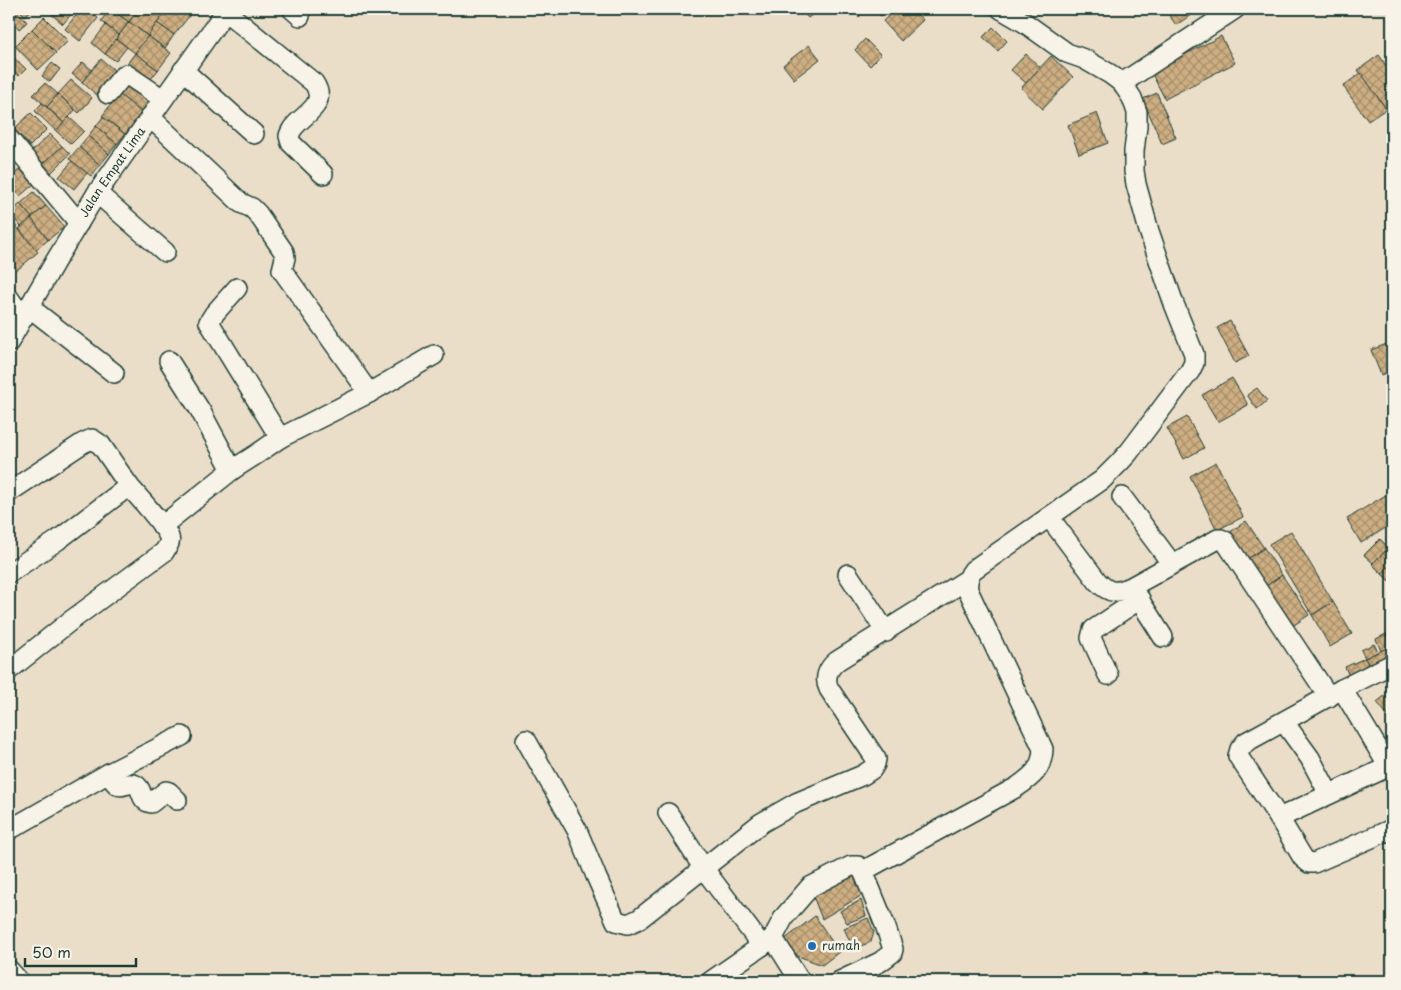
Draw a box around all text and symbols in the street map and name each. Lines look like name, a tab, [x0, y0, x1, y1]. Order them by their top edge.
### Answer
street label: Jalan Empat Lima	[74, 122, 149, 220]
scale bar	[25, 935, 136, 967]
place label: rumah	[822, 936, 860, 954]
text: 50 m	[32, 940, 71, 963]
marker: rumah	[806, 940, 818, 952]

